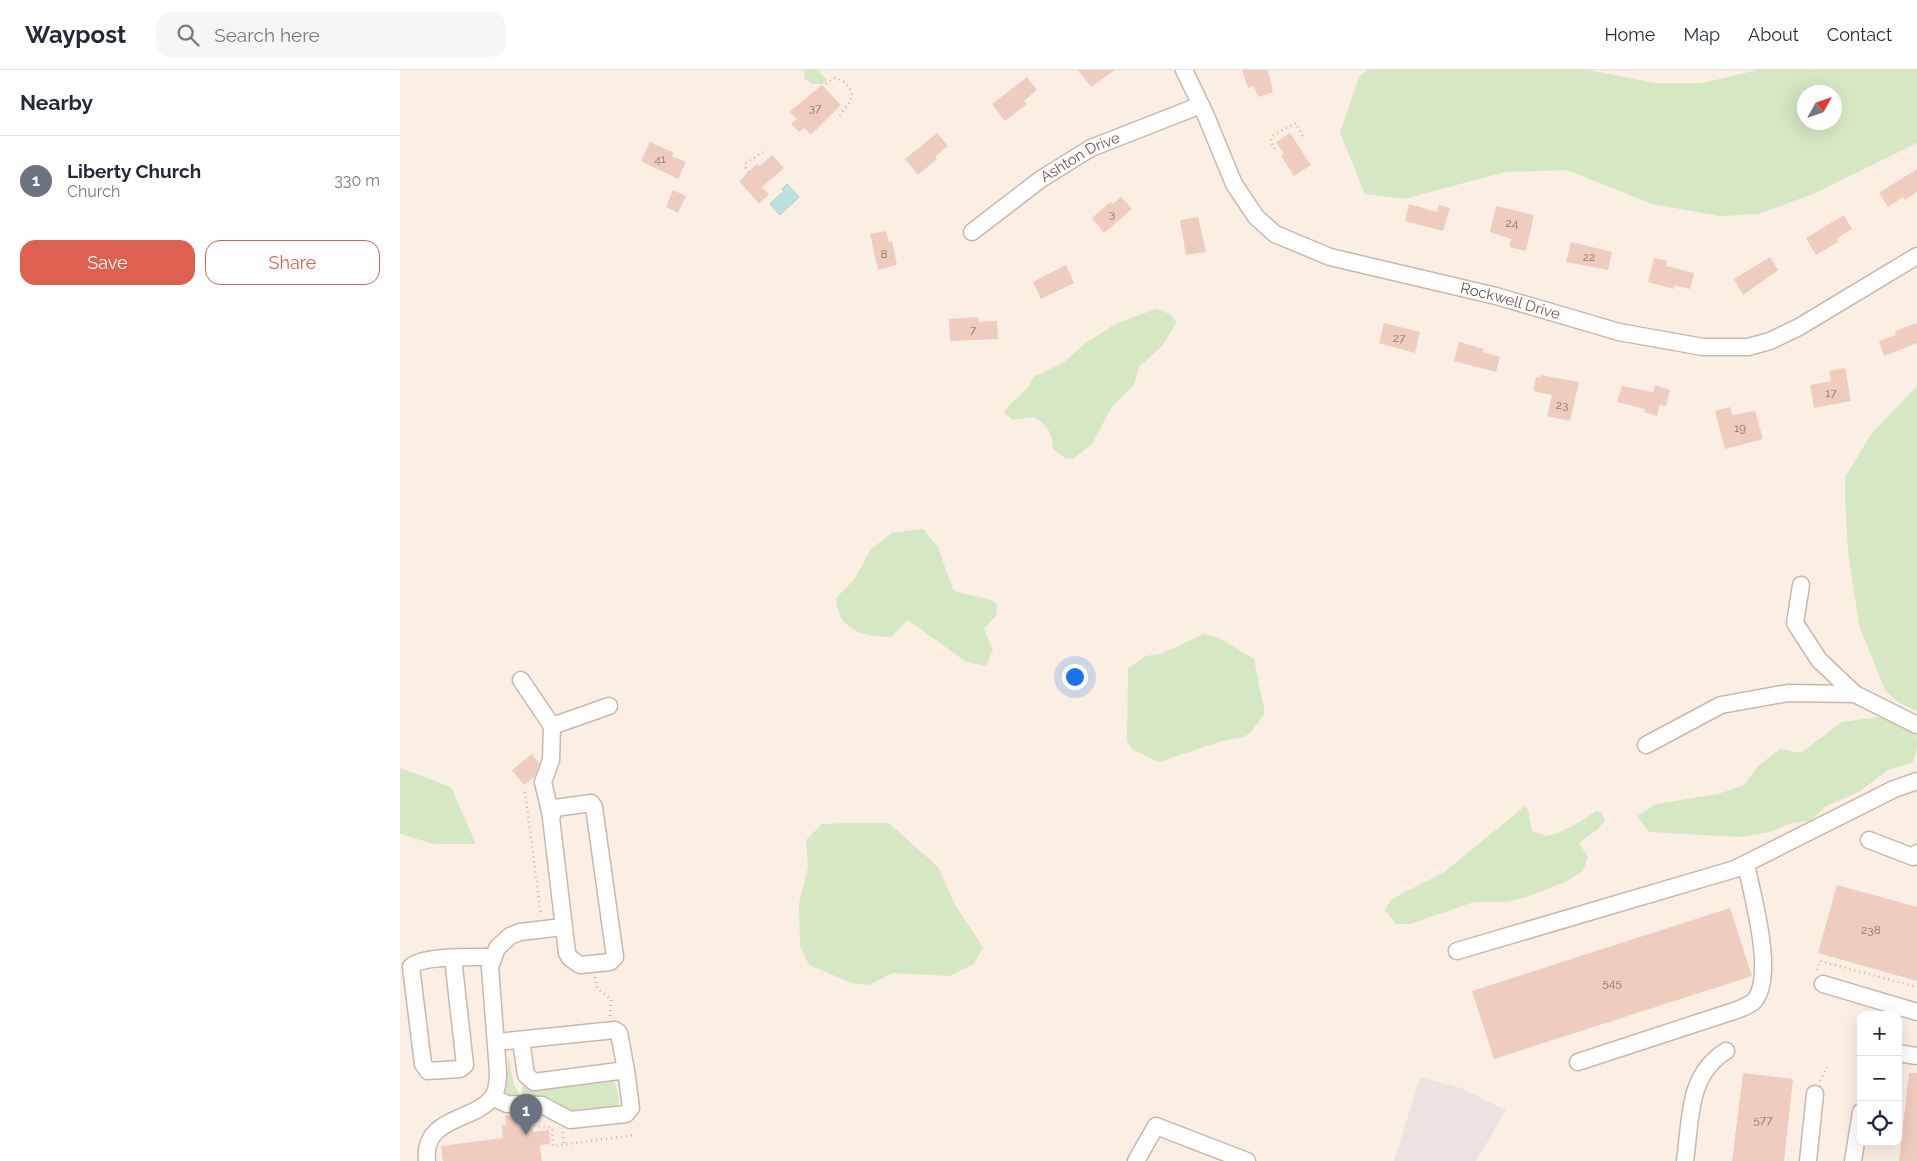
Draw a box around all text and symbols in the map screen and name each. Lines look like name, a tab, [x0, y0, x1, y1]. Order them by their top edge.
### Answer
search box	[156, 12, 506, 57]
text: Waypost	[25, 20, 126, 49]
icon: search	[174, 21, 202, 49]
text: Search here	[214, 24, 320, 46]
text: Home	[1604, 24, 1655, 45]
text: Map	[1683, 24, 1720, 45]
text: About	[1748, 24, 1799, 45]
text: Contact	[1827, 24, 1892, 45]
north arrow	[1797, 85, 1842, 130]
text: Nearby	[20, 90, 93, 115]
house number: 37	[809, 101, 822, 115]
street label: Ashton Drive	[1037, 129, 1123, 186]
house number: 41	[654, 152, 666, 166]
text: Liberty Church	[67, 160, 201, 182]
text: 1	[32, 171, 40, 190]
text: 330 m	[334, 171, 380, 190]
text: Church	[67, 182, 120, 201]
house number: 3	[1109, 207, 1115, 221]
house number: 24	[1506, 216, 1519, 230]
button: Save	[20, 240, 195, 285]
button: Share	[205, 240, 380, 285]
house number: 8	[880, 247, 888, 261]
house number: 22	[1583, 250, 1595, 264]
street label: Rockwell Drive	[1459, 279, 1563, 323]
house number: 7	[970, 323, 977, 337]
house number: 27	[1393, 331, 1406, 345]
house number: 17	[1825, 386, 1837, 400]
house number: 23	[1556, 398, 1568, 412]
house number: 19	[1734, 421, 1746, 435]
your location	[1062, 664, 1088, 690]
house number: 238	[1861, 923, 1881, 937]
house number: 545	[1602, 976, 1622, 990]
map controls	[1857, 1011, 1902, 1146]
button: +	[1857, 1011, 1902, 1056]
button: −	[1857, 1056, 1902, 1101]
pin: 1	[510, 1094, 542, 1135]
button: locate	[1857, 1101, 1902, 1146]
house number: 577	[1753, 1113, 1773, 1127]

